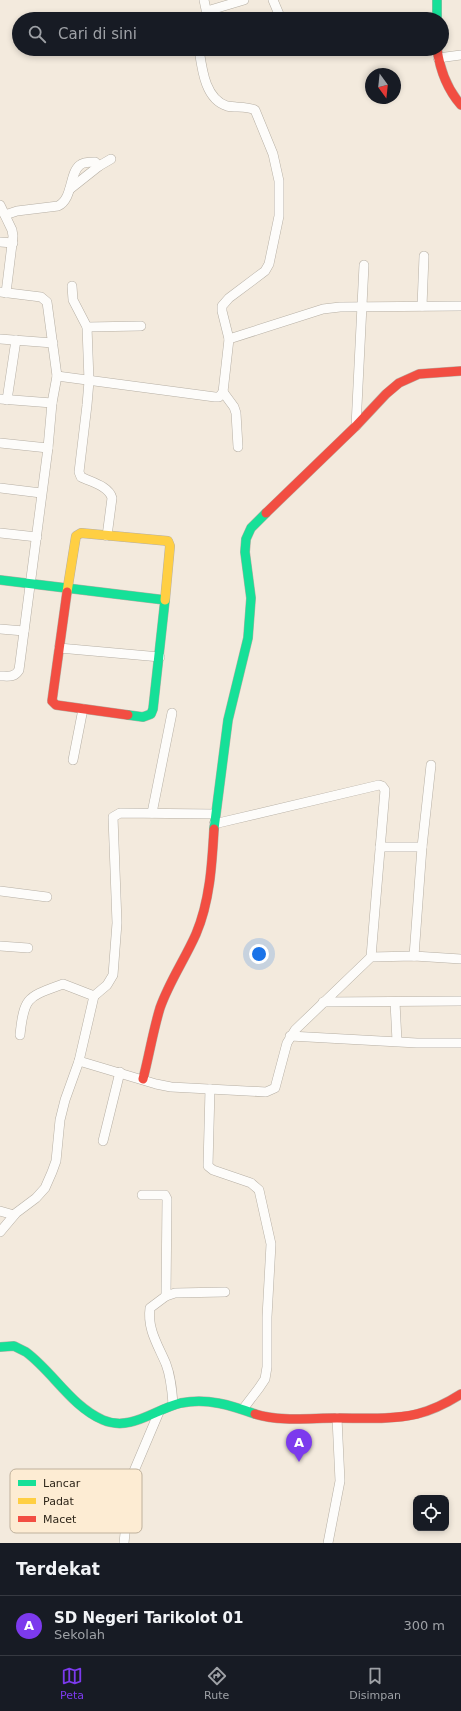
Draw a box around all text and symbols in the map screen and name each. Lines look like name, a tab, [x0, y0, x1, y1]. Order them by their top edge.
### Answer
search box	[12, 12, 449, 56]
icon: search	[26, 23, 48, 45]
text: Cari di sini	[58, 25, 137, 43]
north arrow	[365, 68, 401, 104]
your location	[249, 944, 269, 964]
pin: A	[286, 1429, 312, 1462]
legend	[10, 1469, 142, 1533]
text: Lancar	[43, 1477, 81, 1490]
text: Padat	[43, 1495, 75, 1508]
map controls	[413, 1495, 449, 1531]
button: locate	[413, 1495, 449, 1531]
text: Macet	[43, 1513, 77, 1526]
text: Terdekat	[16, 1559, 100, 1579]
text: SD Negeri Tarikolot 01	[54, 1609, 243, 1627]
text: A	[24, 1618, 34, 1633]
text: 300 m	[403, 1618, 445, 1633]
text: Sekolah	[54, 1627, 105, 1642]
tab: Peta	[60, 1665, 84, 1702]
tab: Rute	[204, 1665, 229, 1702]
tab: Disimpan	[349, 1665, 401, 1702]

